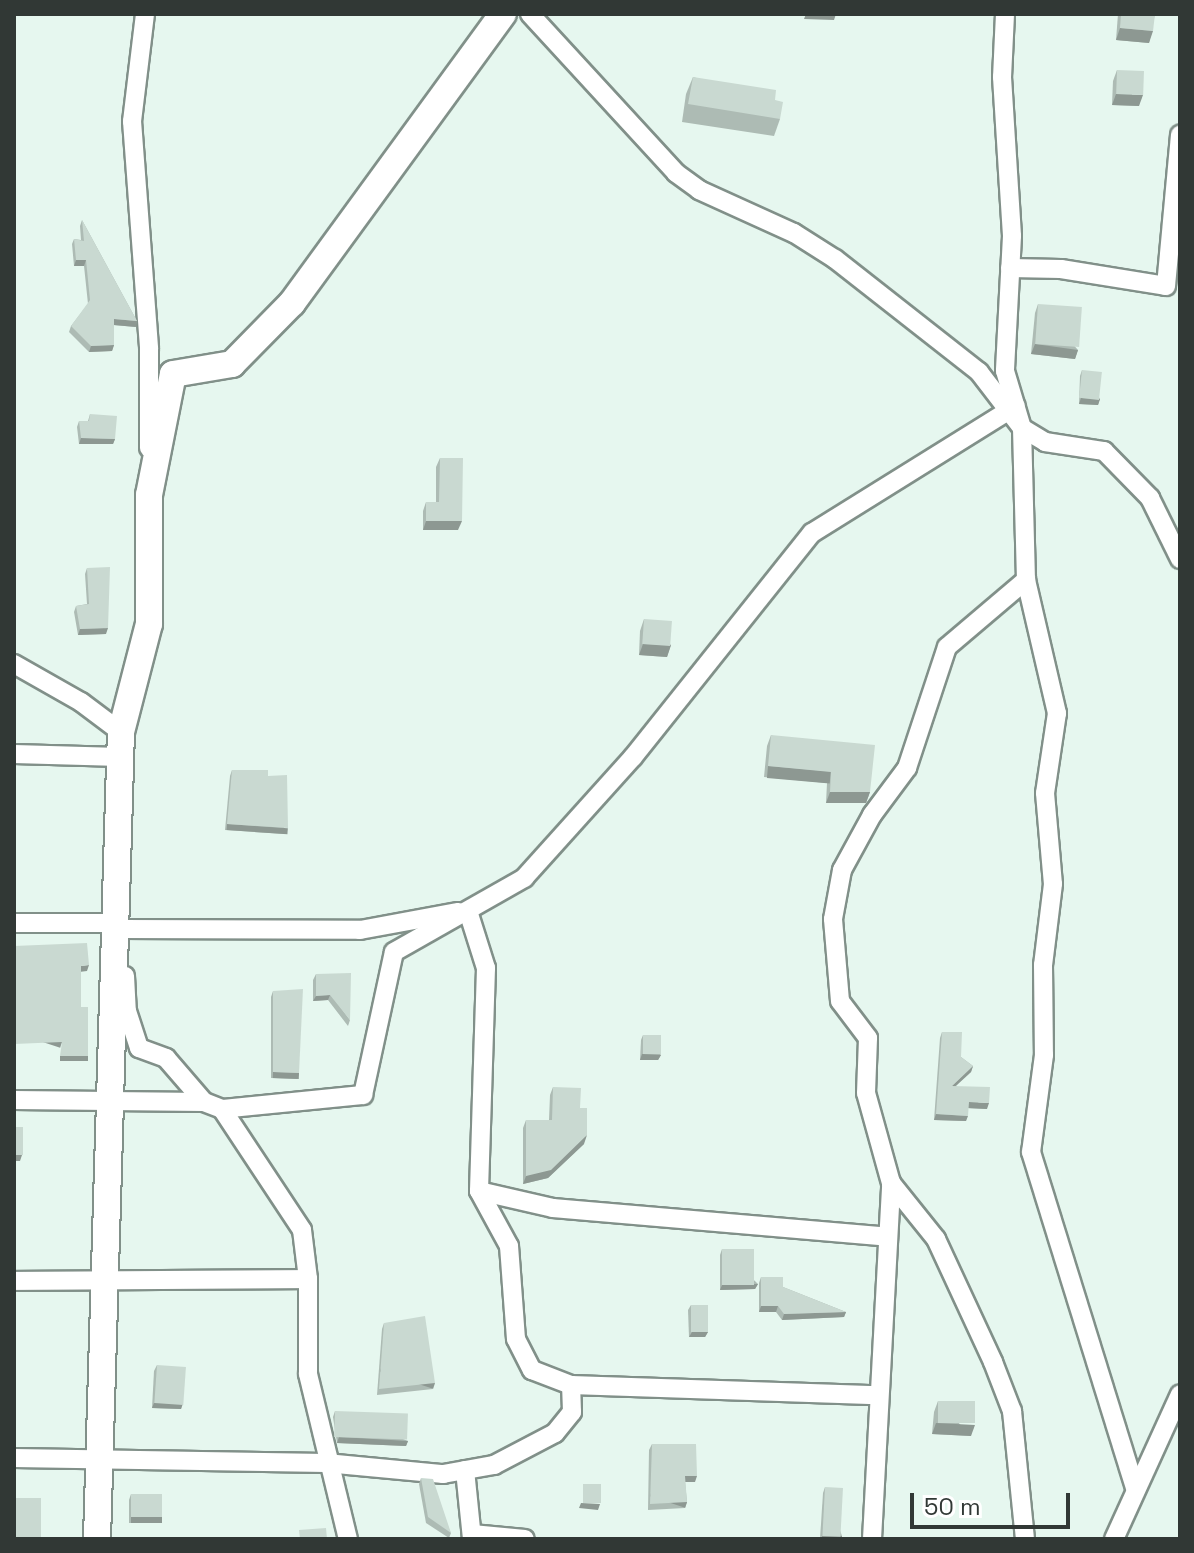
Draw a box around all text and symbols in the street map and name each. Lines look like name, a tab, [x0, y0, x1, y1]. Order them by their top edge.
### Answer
scale bar	[914, 1477, 1074, 1527]
text: 50 m	[924, 1491, 981, 1522]

